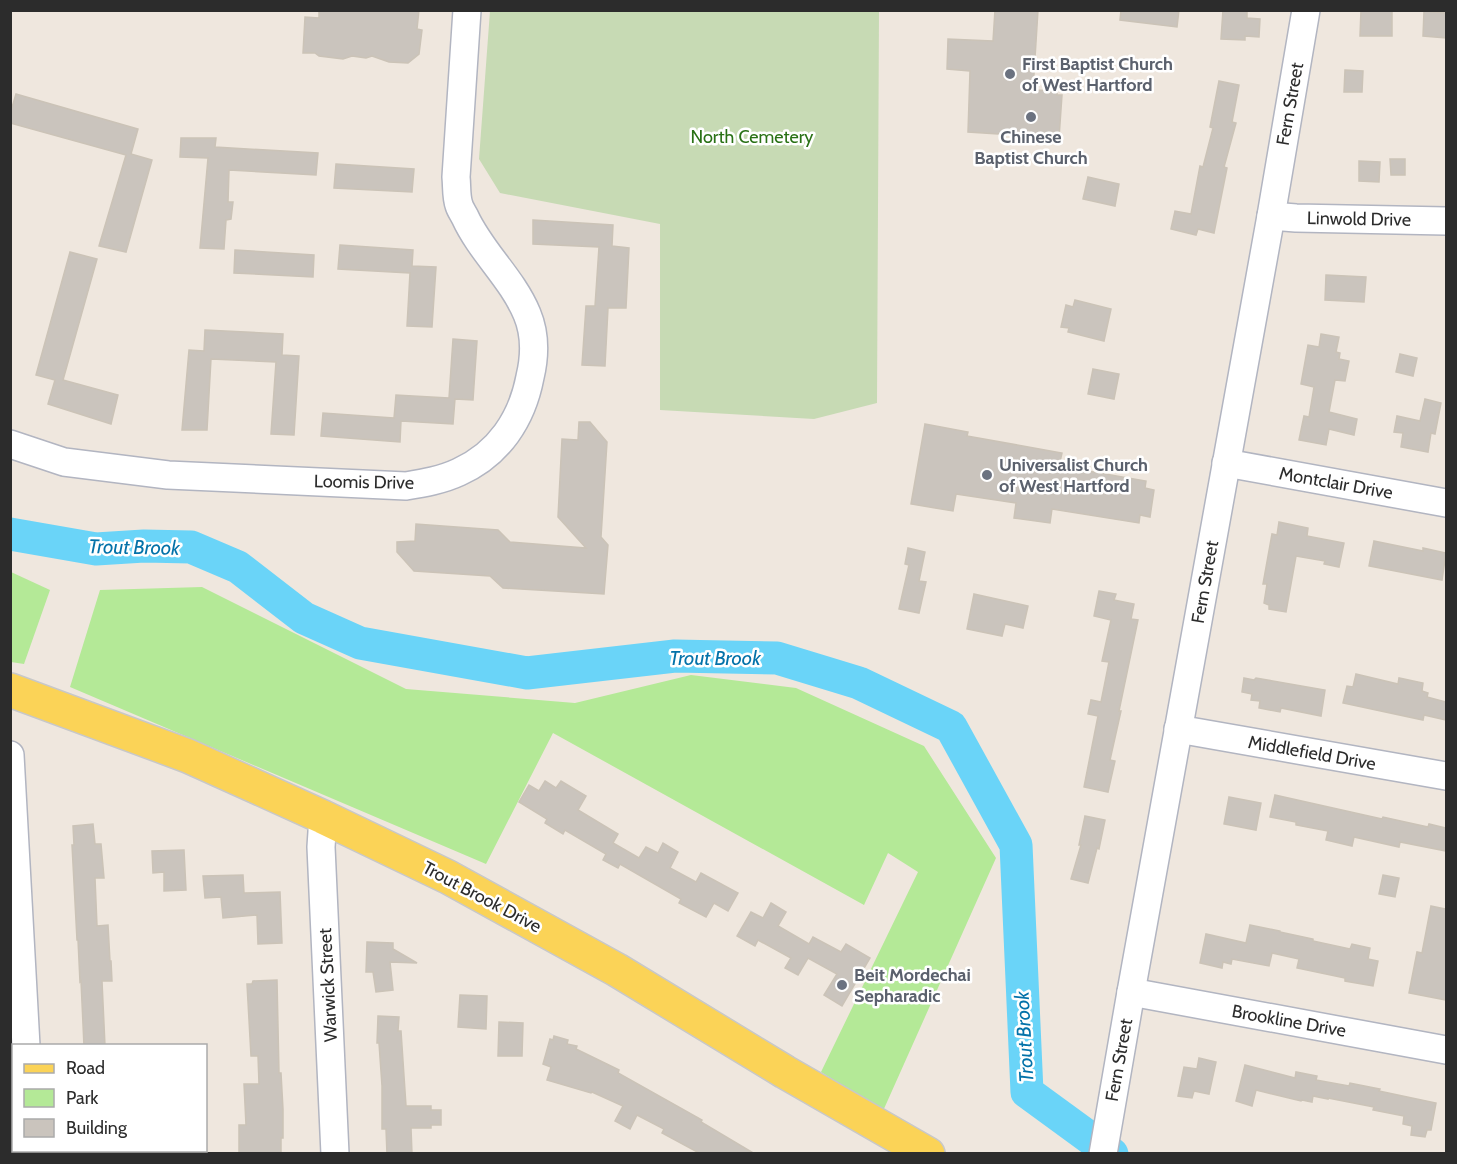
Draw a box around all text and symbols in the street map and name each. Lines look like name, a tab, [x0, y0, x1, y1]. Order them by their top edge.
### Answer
place label: First Baptist Church of West Hartford	[1022, 53, 1173, 96]
street label: Fern Street	[1272, 61, 1308, 147]
marker: First Baptist Church of West Hartford	[1003, 67, 1017, 81]
marker: Chinese Baptist Church	[1024, 110, 1038, 124]
park label: North Cemetery	[691, 126, 813, 148]
place label: Chinese Baptist Church	[974, 126, 1088, 169]
street label: Linwold Drive	[1307, 207, 1411, 231]
place label: Universalist Church of West Hartford	[999, 454, 1148, 497]
street label: Montclair Drive	[1277, 462, 1395, 504]
marker: Universalist Church of West Hartford	[980, 468, 994, 482]
street label: Loomis Drive	[314, 470, 414, 494]
water label: Trout Brook	[88, 534, 181, 560]
street label: Fern Street	[1187, 539, 1223, 625]
water label: Trout Brook	[669, 646, 762, 670]
street label: Middlefield Drive	[1246, 731, 1378, 775]
street label: Trout Brook Drive	[419, 856, 545, 938]
street label: Warwick Street	[314, 927, 342, 1043]
place label: Beit Mordechai Sepharadic	[854, 964, 971, 1007]
marker: Beit Mordechai Sepharadic	[835, 978, 849, 992]
water label: Trout Brook	[1010, 989, 1038, 1083]
street label: Brookline Drive	[1230, 1000, 1348, 1042]
street label: Fern Street	[1101, 1017, 1137, 1103]
legend	[12, 1044, 207, 1152]
text: Road	[66, 1057, 105, 1079]
text: Park	[66, 1087, 99, 1109]
text: Building	[66, 1117, 128, 1139]

